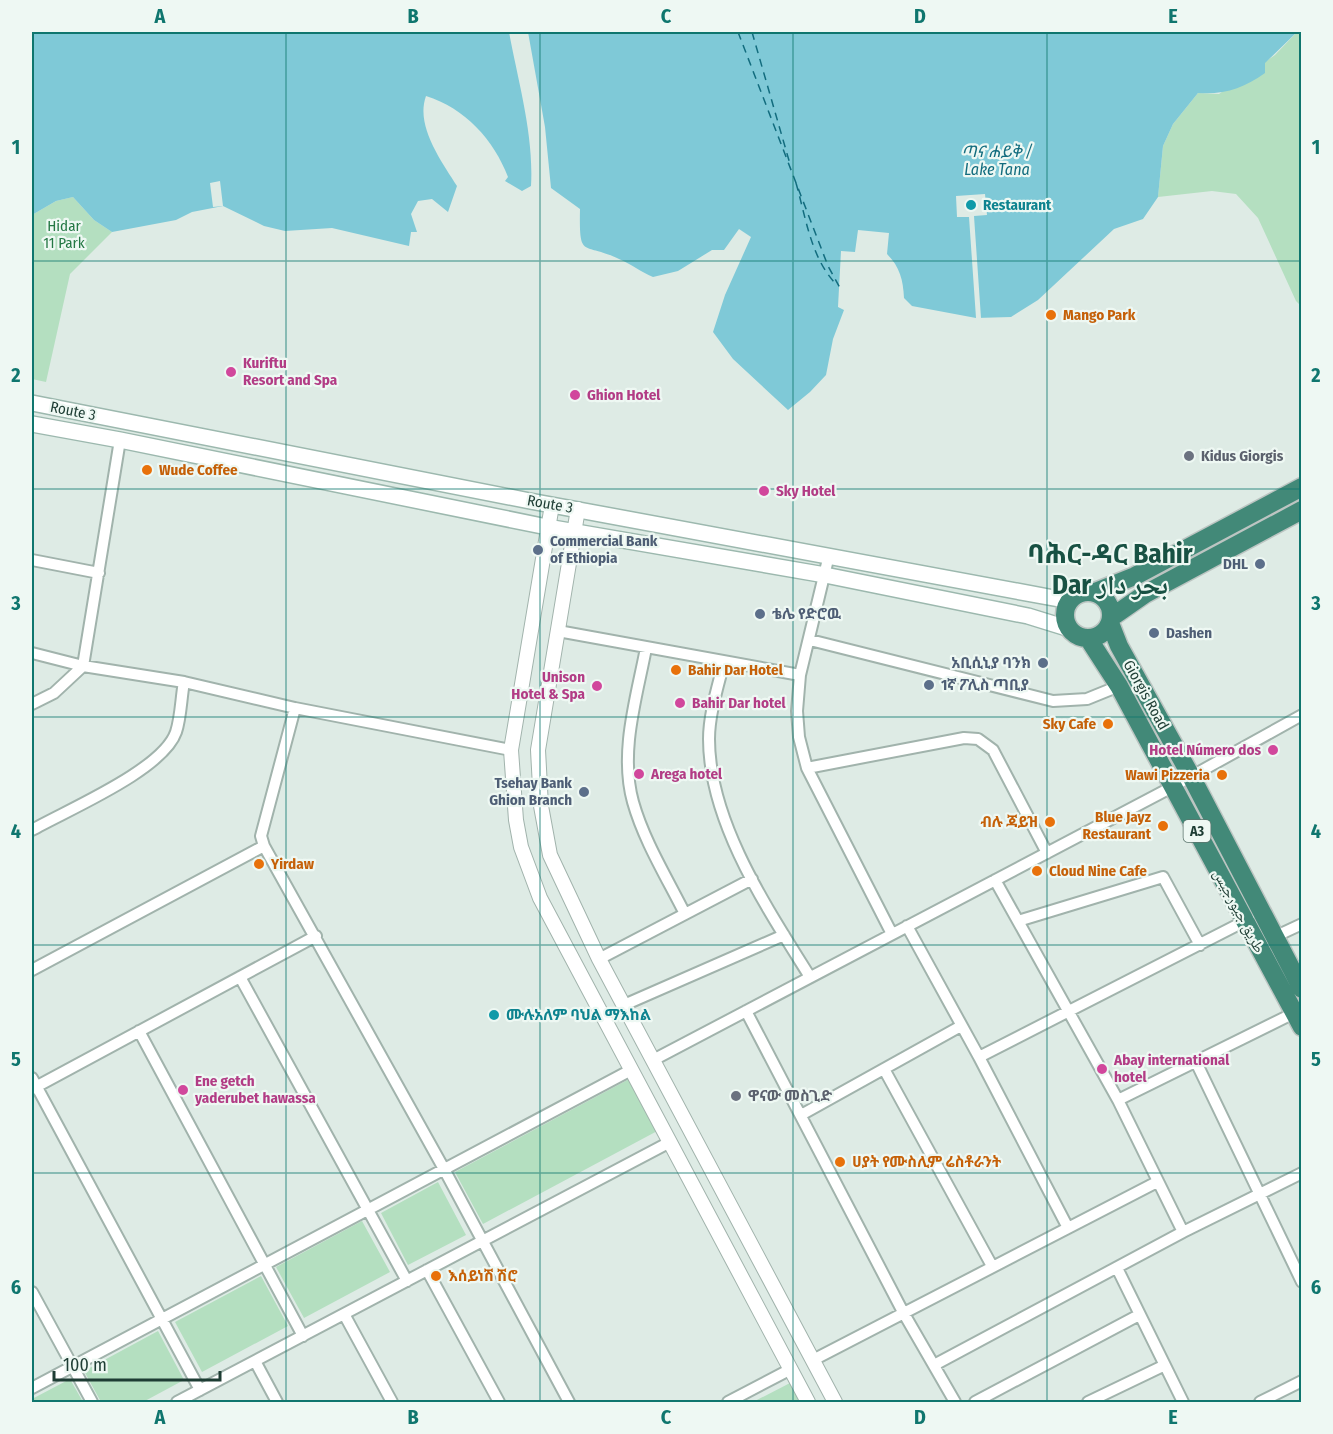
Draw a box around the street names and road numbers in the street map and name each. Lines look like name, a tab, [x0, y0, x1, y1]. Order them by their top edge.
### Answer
street label: Route 3	[49, 398, 98, 424]
street label: Route 3	[526, 491, 574, 517]
street label: Giorgis Road	[1119, 657, 1173, 733]
road number: A3	[1184, 820, 1210, 842]
street label: طريق جيورجيس	[1209, 866, 1269, 956]

